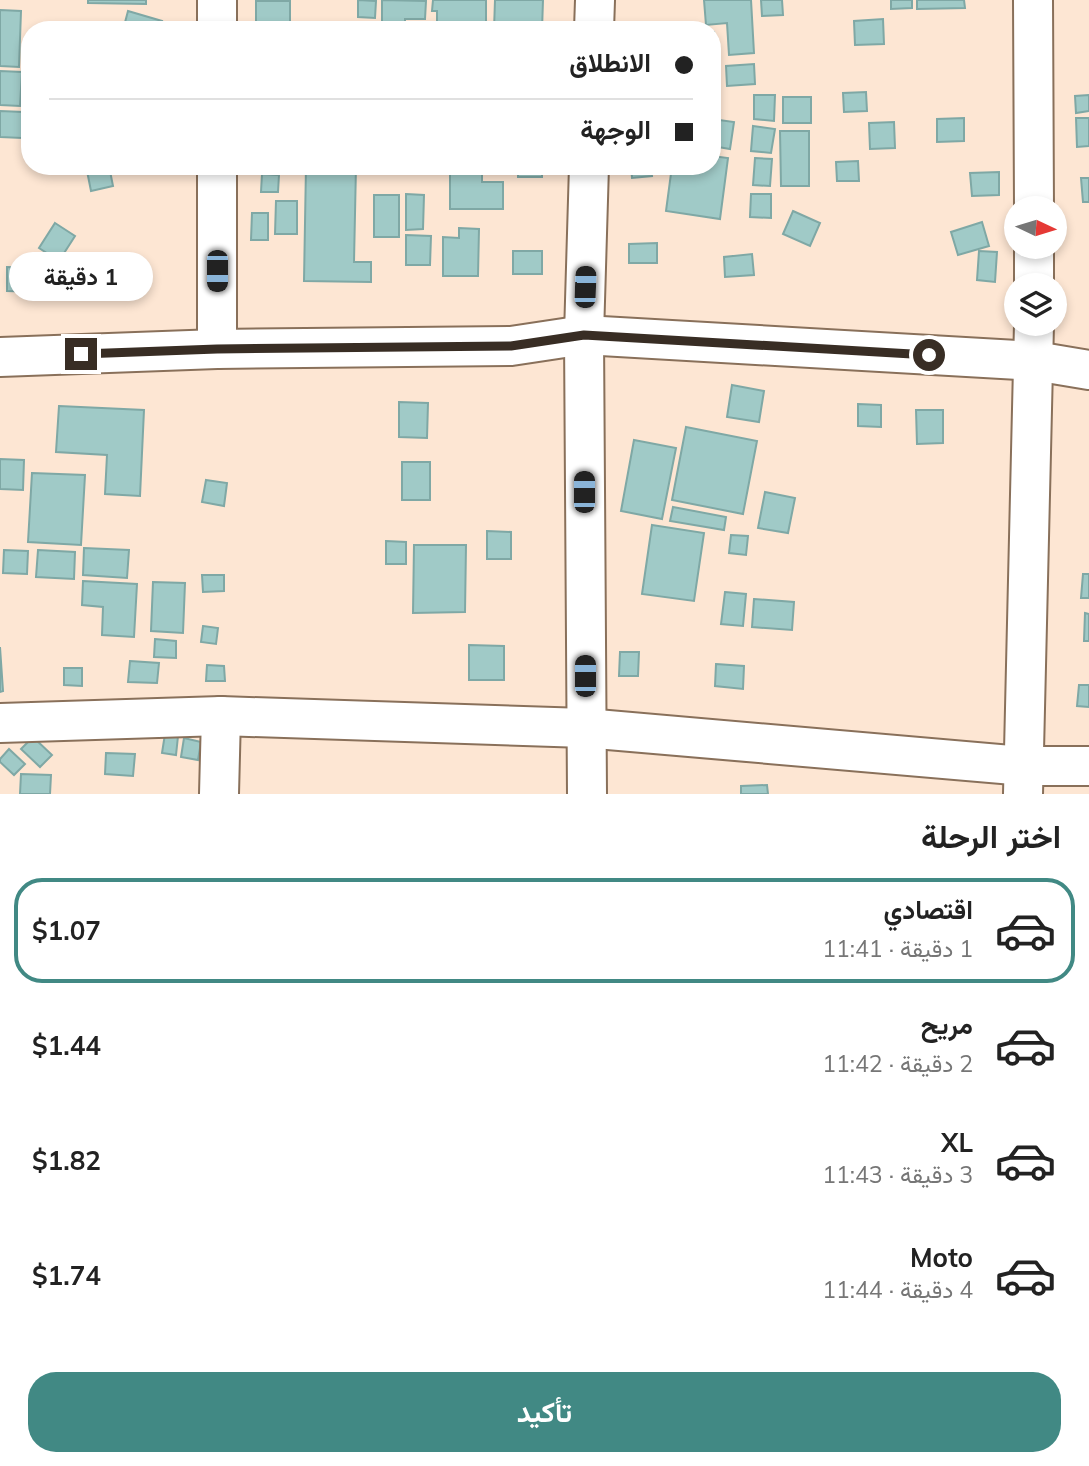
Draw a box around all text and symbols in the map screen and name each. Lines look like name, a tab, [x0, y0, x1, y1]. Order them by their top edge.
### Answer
text: الانطلاق	[569, 46, 651, 79]
text: الوجهة	[580, 113, 651, 146]
north arrow	[1004, 196, 1068, 259]
map controls	[1004, 196, 1067, 336]
car	[207, 250, 228, 292]
callout: 1 دقيقة	[9, 252, 153, 302]
text: 1 دقيقة	[44, 262, 118, 291]
car	[574, 266, 597, 308]
button: layers	[1004, 273, 1067, 336]
route end	[65, 338, 97, 370]
route start	[913, 339, 945, 371]
car	[574, 471, 595, 513]
car	[575, 655, 596, 697]
text: اختر الرحلة	[921, 816, 1061, 856]
text: اقتصادي	[884, 893, 973, 926]
icon: car	[994, 899, 1057, 962]
text: $1.07	[32, 914, 101, 947]
text: 1 دقيقة · 11:41	[822, 934, 973, 963]
text: مريح	[921, 1008, 973, 1041]
icon: car	[994, 1014, 1057, 1077]
text: $1.44	[32, 1029, 101, 1062]
text: 2 دقيقة · 11:42	[822, 1049, 973, 1078]
text: XL	[941, 1126, 973, 1159]
icon: car	[994, 1129, 1057, 1192]
text: $1.82	[32, 1144, 101, 1177]
text: 3 دقيقة · 11:43	[822, 1160, 973, 1189]
text: Moto	[910, 1241, 973, 1274]
icon: car	[994, 1244, 1057, 1307]
text: $1.74	[32, 1259, 101, 1292]
text: 4 دقيقة · 11:44	[822, 1275, 973, 1304]
button: تأكيد	[28, 1372, 1061, 1452]

